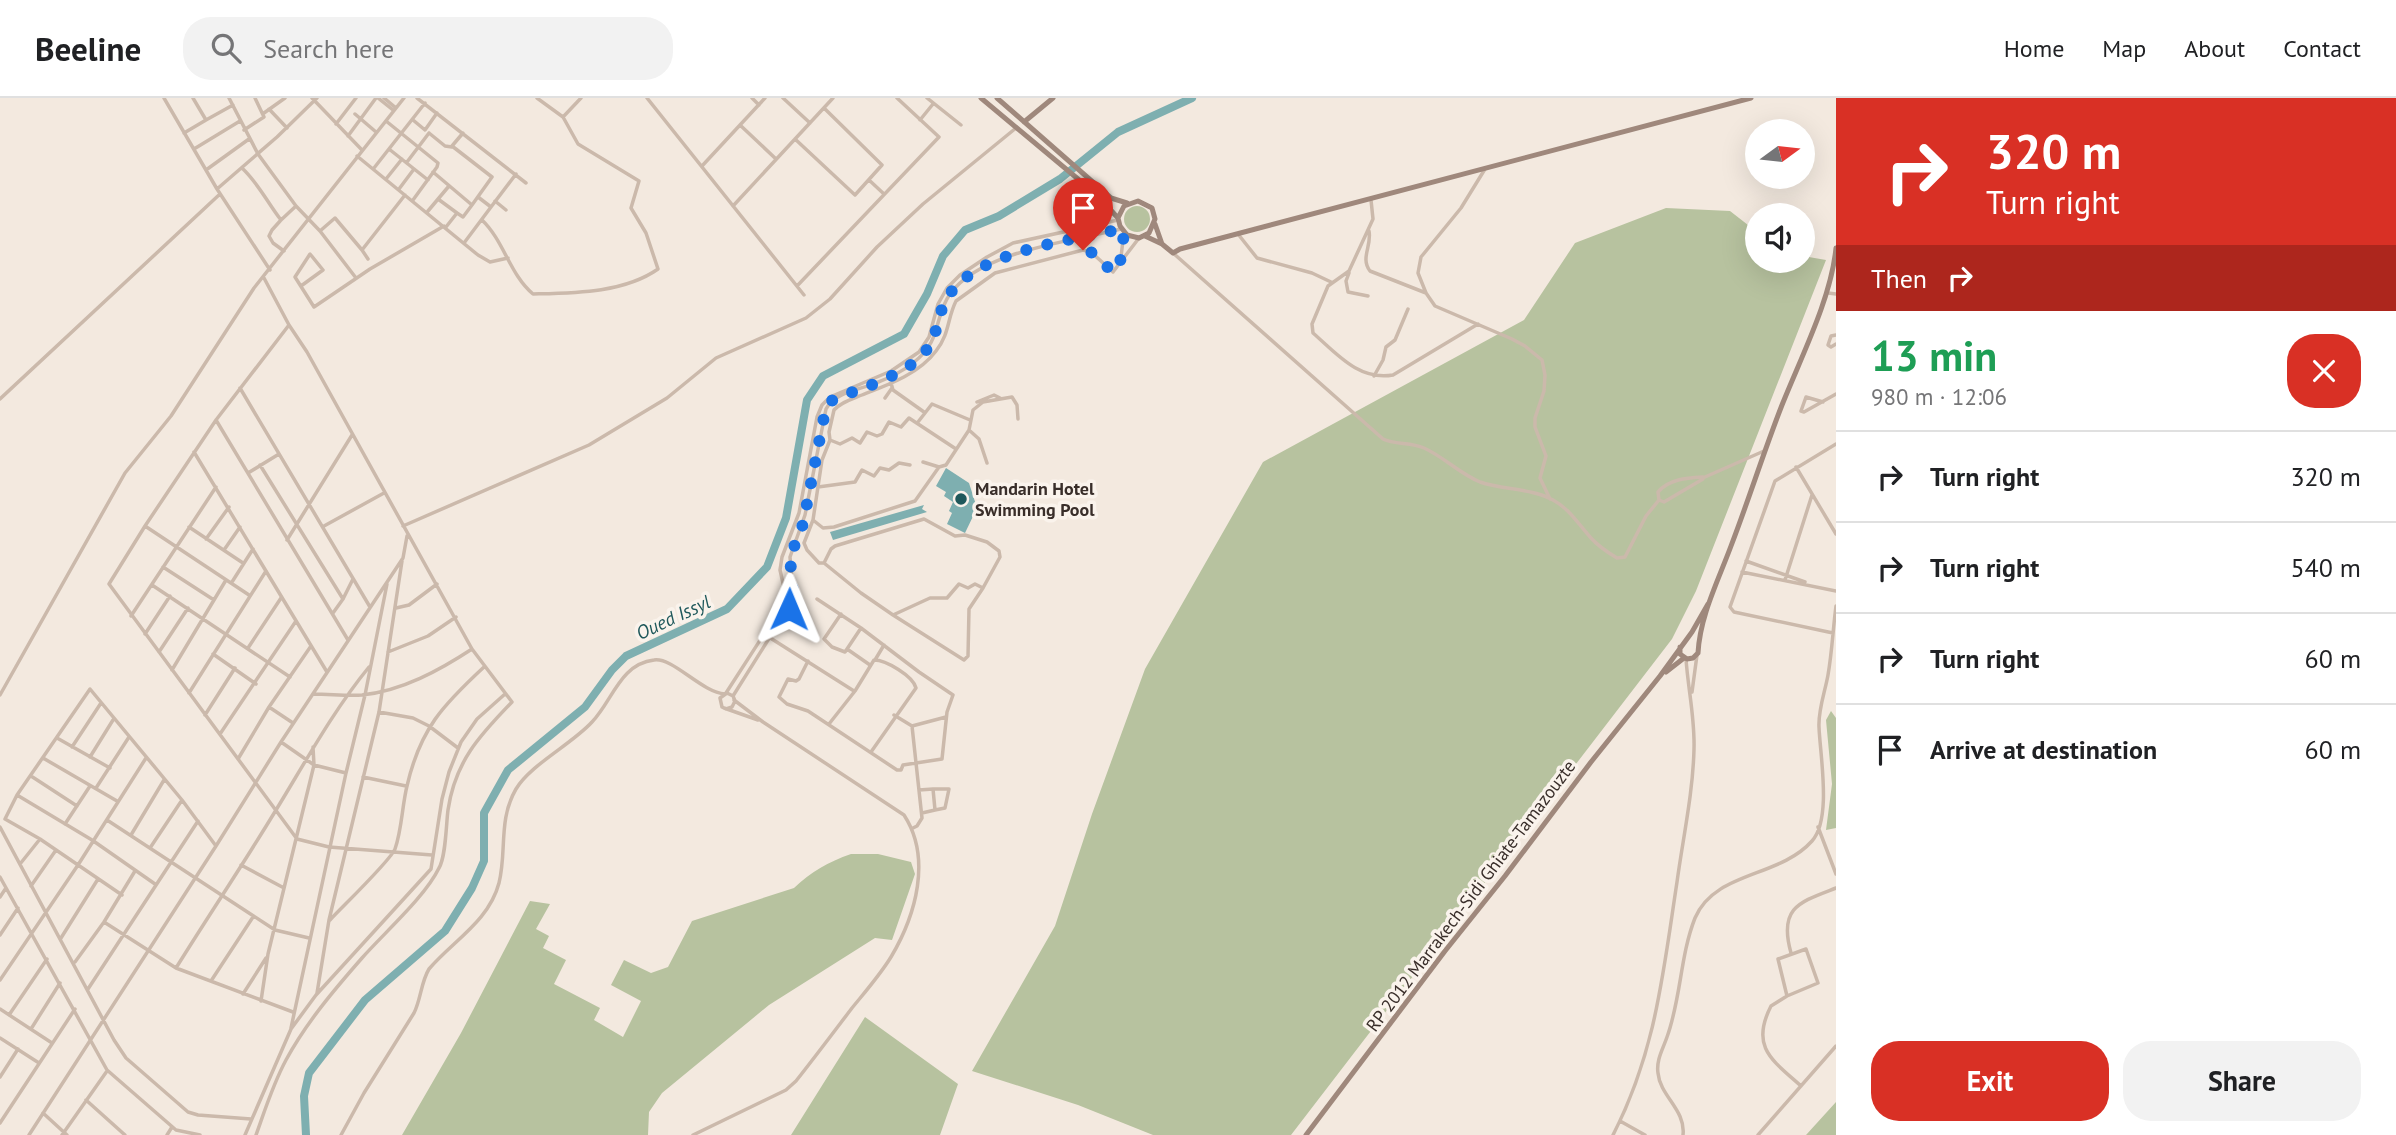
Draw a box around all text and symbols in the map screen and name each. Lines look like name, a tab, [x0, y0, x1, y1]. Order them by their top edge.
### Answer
search box	[183, 17, 673, 80]
text: Beeline	[35, 27, 141, 70]
icon: search	[207, 29, 245, 67]
text: Search here	[263, 32, 394, 65]
text: Home	[2004, 33, 2064, 64]
text: Map	[2102, 33, 2146, 64]
text: About	[2184, 33, 2245, 64]
text: Contact	[2283, 33, 2361, 64]
north arrow	[1745, 119, 1815, 189]
map controls	[1745, 119, 1815, 273]
text: 320 m	[1986, 119, 2121, 183]
icon: right	[1871, 126, 1962, 217]
pin	[1053, 178, 1113, 250]
text: Turn right	[1986, 181, 2120, 223]
icon: arrive	[1064, 189, 1102, 227]
button: sound	[1745, 203, 1815, 273]
icon: right	[1941, 259, 1979, 297]
text: Then	[1871, 262, 1927, 295]
text: 13 min	[1871, 328, 1997, 383]
button: close	[2287, 334, 2361, 408]
text: 980 m · 12:06	[1871, 382, 2007, 411]
icon: right	[1871, 458, 1909, 496]
text: Turn right	[1930, 460, 2039, 493]
text: 320 m	[2290, 460, 2361, 493]
place label: Mandarin Hotel Swimming Pool	[975, 477, 1095, 521]
marker: Mandarin Hotel Swimming Pool	[953, 491, 969, 507]
icon: right	[1871, 549, 1909, 587]
text: Turn right	[1930, 551, 2039, 584]
text: 540 m	[2290, 551, 2361, 584]
position arrow	[752, 572, 826, 646]
water label: Oued Issyl	[632, 589, 714, 645]
icon: right	[1871, 640, 1909, 678]
text: Turn right	[1930, 642, 2039, 675]
text: 60 m	[2305, 642, 2361, 675]
icon: arrive	[1871, 731, 1909, 769]
text: Arrive at destination	[1930, 733, 2157, 766]
text: 60 m	[2305, 733, 2361, 766]
street label: RP 2012 Marrakech-Sidi Ghiate-Tamazouzte	[1361, 755, 1580, 1036]
button: Exit	[1871, 1041, 2109, 1121]
button: Share	[2123, 1041, 2361, 1121]

